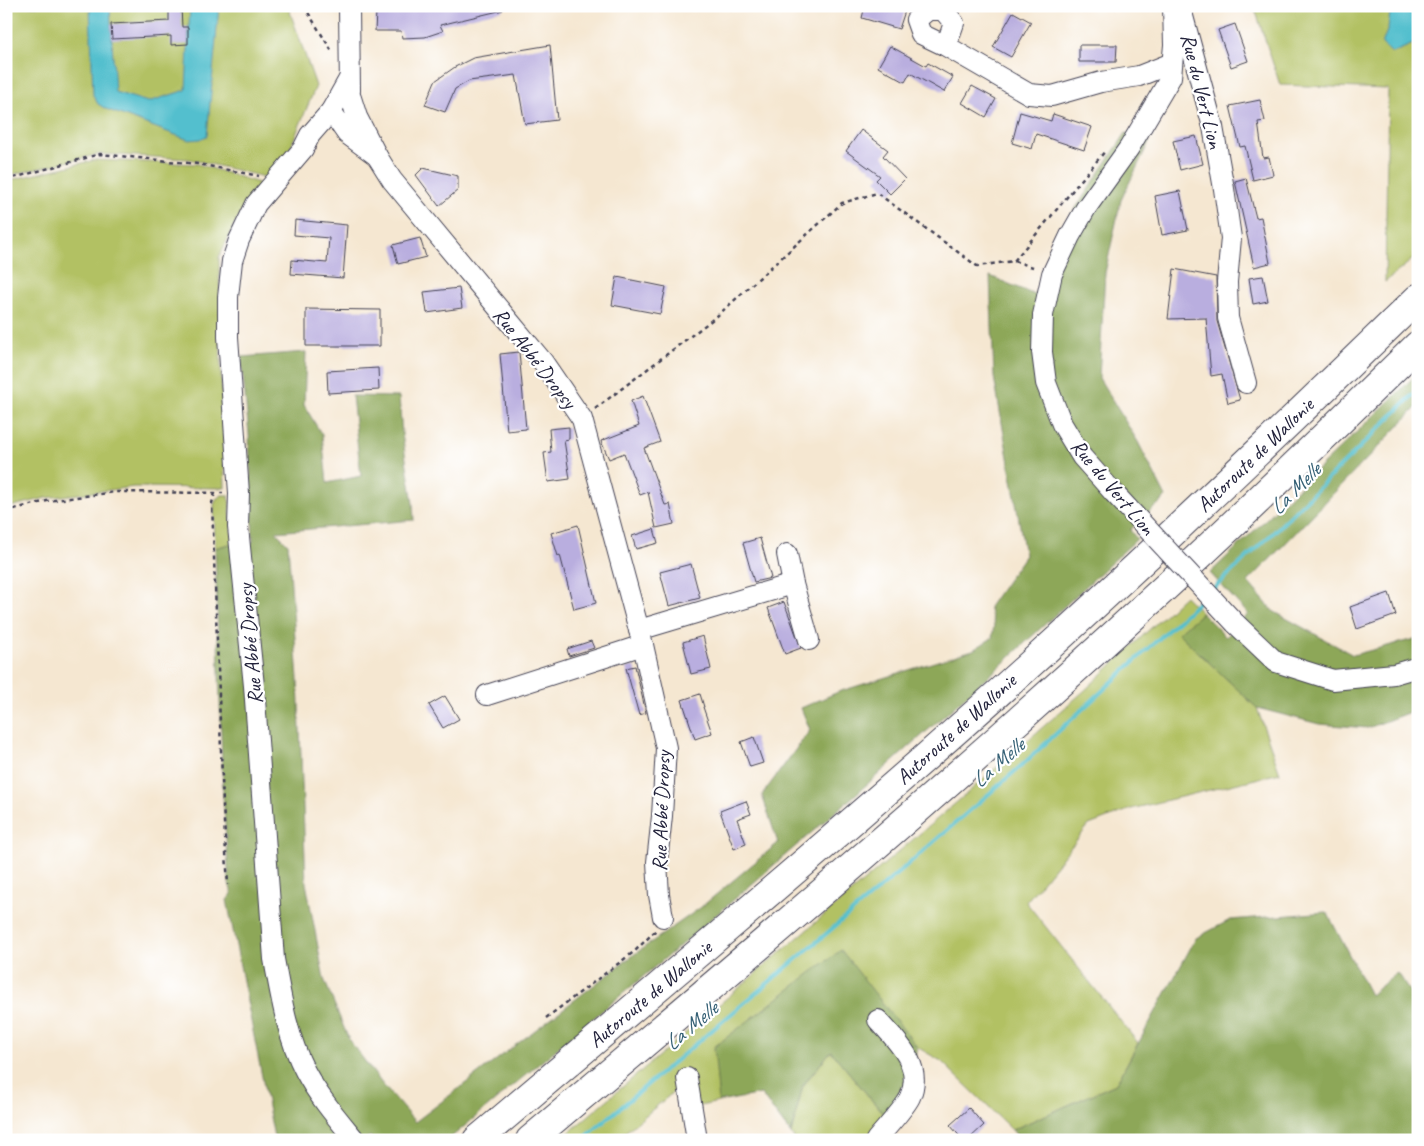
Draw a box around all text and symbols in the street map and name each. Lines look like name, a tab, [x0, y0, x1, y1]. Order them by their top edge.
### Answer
street label: Rue du Vert Lion	[1175, 31, 1229, 152]
street label: Rue Abbé Dropsy	[488, 302, 584, 415]
street label: Autoroute de Wallonie	[1191, 391, 1321, 518]
street label: Rue du Vert Lion	[1065, 434, 1161, 541]
water label: La Melle	[1263, 455, 1329, 521]
street label: Rue Abbé Dropsy	[232, 581, 268, 705]
street label: Autoroute de Wallonie	[890, 667, 1023, 790]
water label: La Melle	[965, 730, 1033, 794]
street label: Rue Abbé Dropsy	[646, 748, 676, 872]
street label: Autoroute de Wallonie	[583, 933, 719, 1053]
water label: La Melle	[658, 994, 726, 1057]

